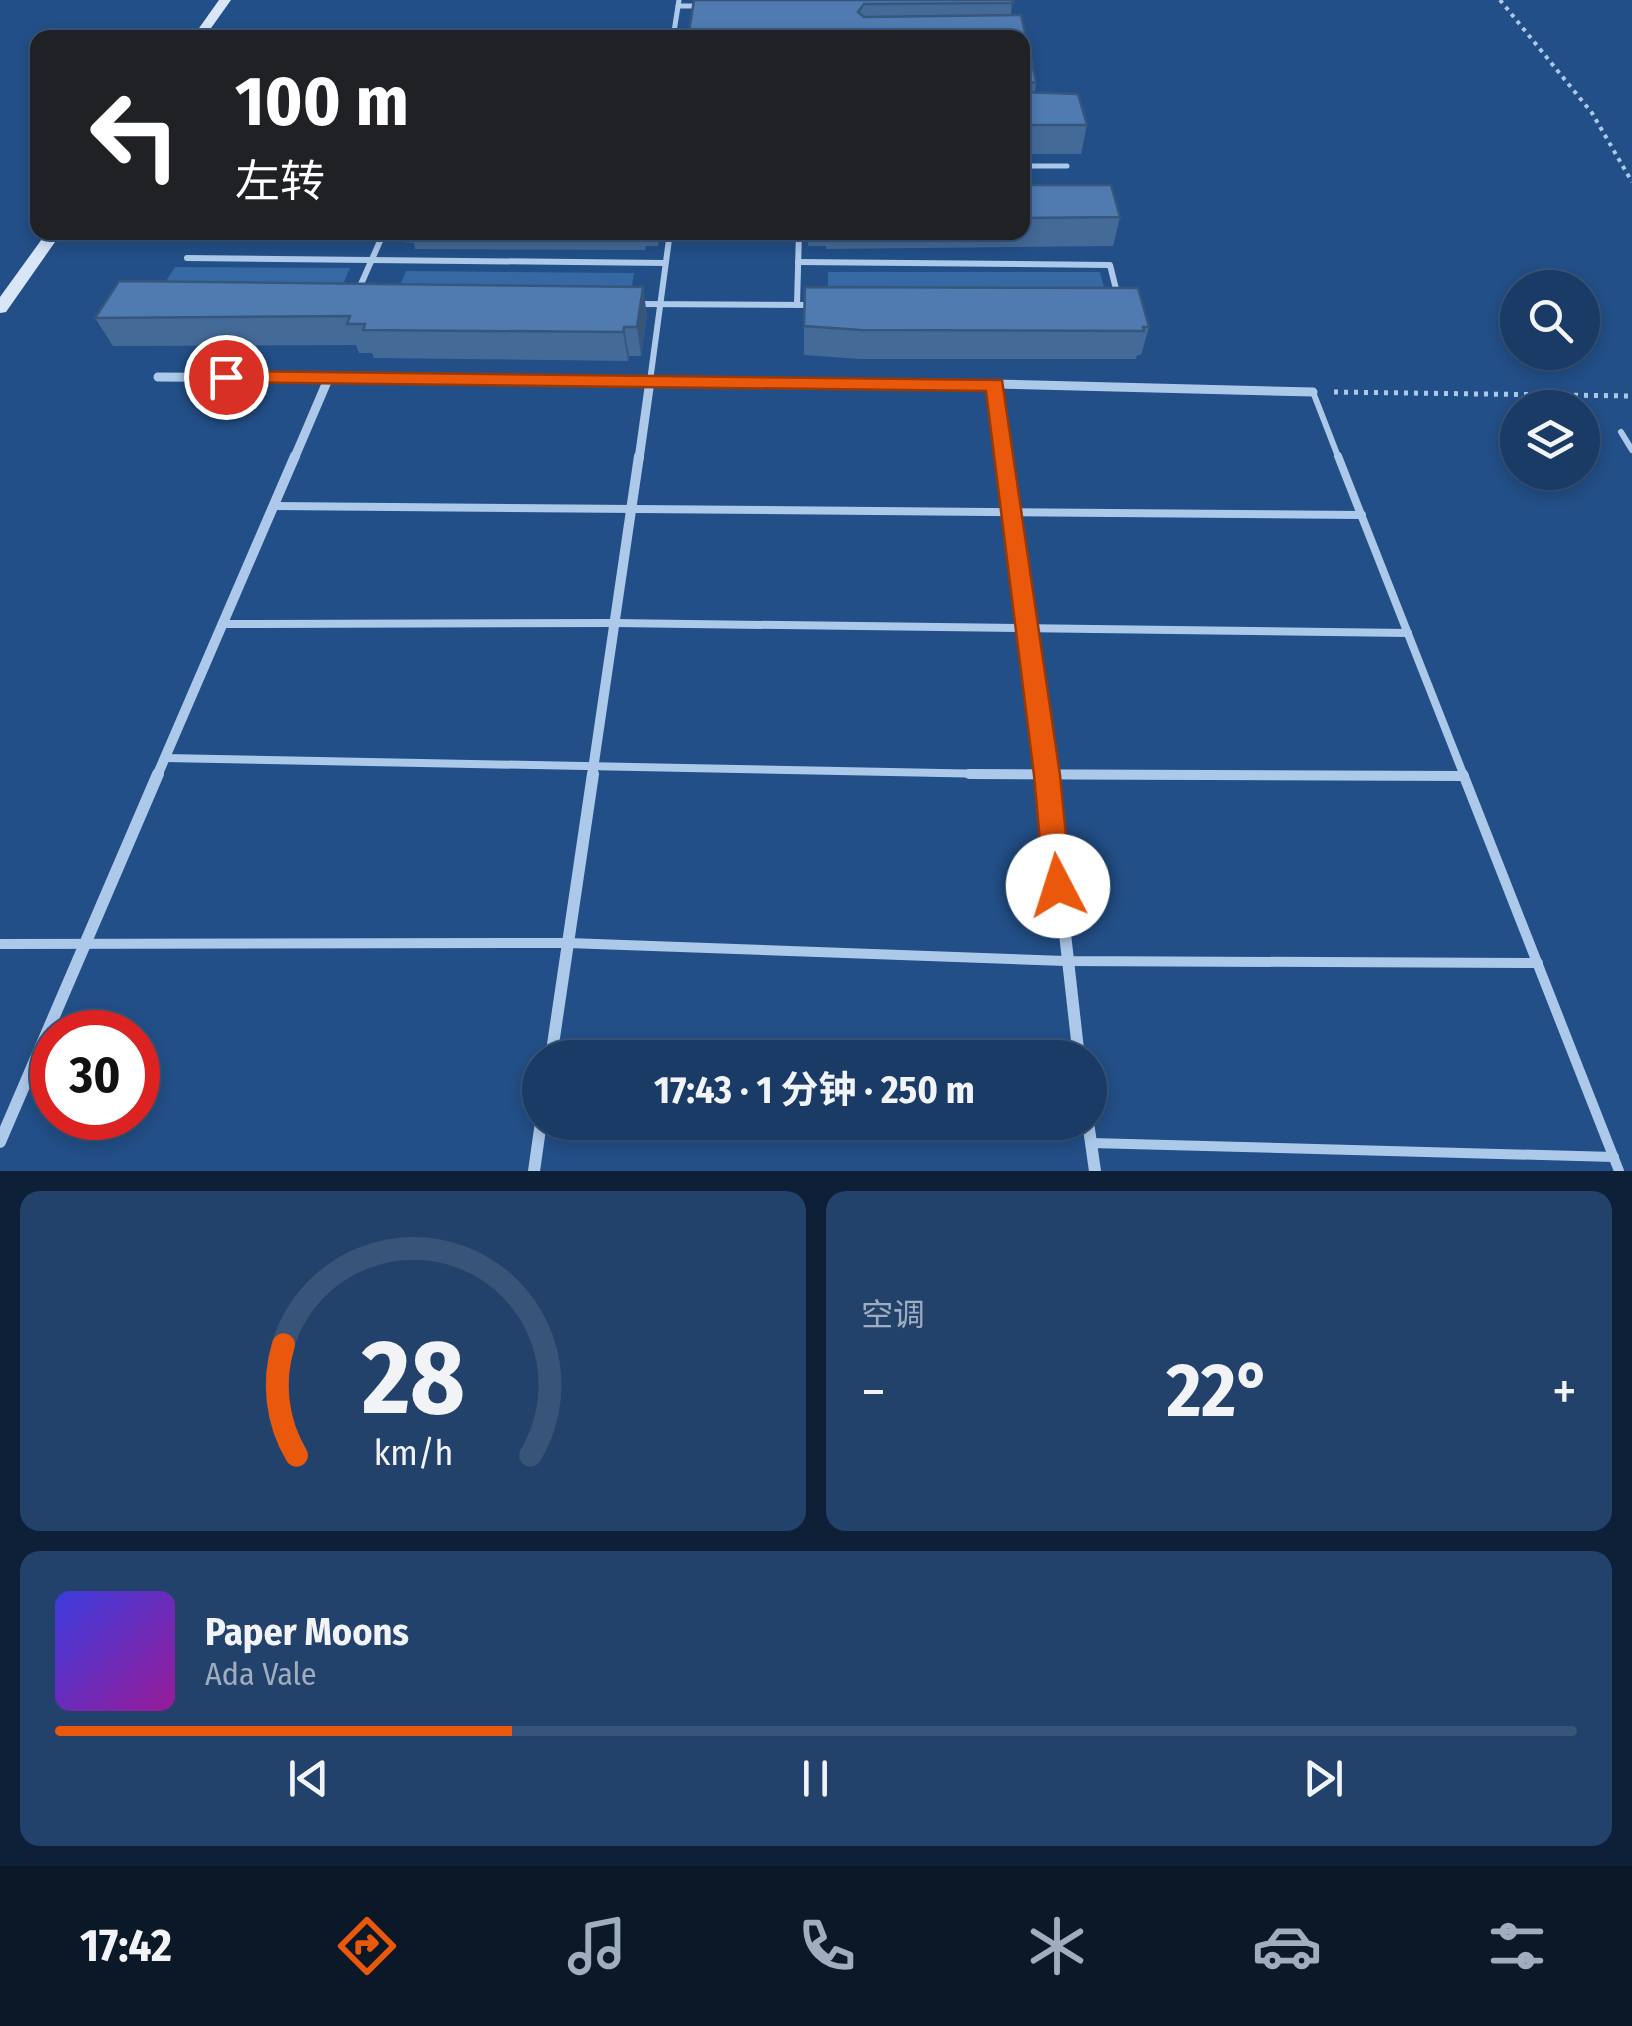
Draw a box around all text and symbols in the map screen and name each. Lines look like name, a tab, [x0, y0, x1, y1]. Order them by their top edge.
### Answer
text: 100 m	[235, 60, 409, 144]
icon: left	[70, 70, 200, 200]
text: 左转	[235, 155, 325, 209]
map controls	[1500, 270, 1600, 490]
button: search	[1500, 270, 1600, 370]
pin	[184, 335, 269, 420]
icon: arrive	[199, 350, 254, 405]
button: layers	[1500, 390, 1600, 490]
position arrow	[1006, 834, 1110, 938]
speed limit sign: 30	[30, 1010, 160, 1140]
text: 17:43 · 1 分钟 · 250 m	[654, 1067, 975, 1113]
text: 空调	[861, 1296, 925, 1334]
text: 28	[360, 1316, 465, 1441]
text: 22°	[1167, 1346, 1271, 1436]
text: −	[861, 1359, 886, 1425]
text: +	[1552, 1359, 1577, 1425]
text: km/h	[373, 1432, 453, 1474]
text: Paper Moons	[205, 1609, 409, 1655]
text: Ada Vale	[205, 1655, 317, 1693]
icon: previous	[281, 1751, 336, 1806]
icon: pause	[788, 1751, 843, 1806]
icon: next	[1296, 1751, 1351, 1806]
icon: directions	[332, 1911, 402, 1981]
icon: music	[562, 1911, 632, 1981]
icon: phone	[792, 1911, 862, 1981]
icon: climate	[1022, 1911, 1092, 1981]
icon: car	[1252, 1911, 1322, 1981]
icon: filters	[1482, 1911, 1552, 1981]
text: 17:42	[80, 1919, 172, 1973]

